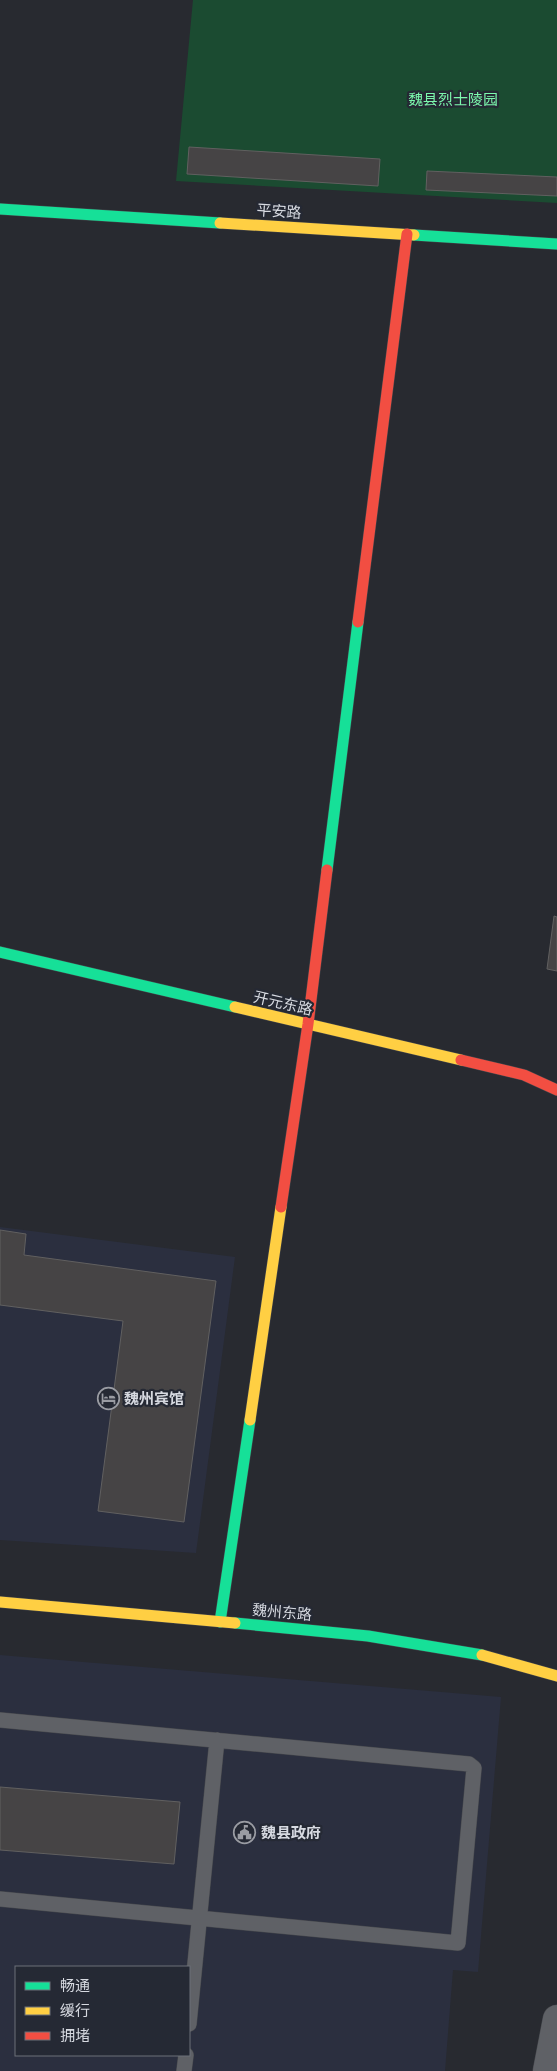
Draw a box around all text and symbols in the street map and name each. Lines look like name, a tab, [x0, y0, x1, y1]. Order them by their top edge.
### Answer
park label: 魏县烈士陵园	[408, 90, 498, 109]
street label: 平安路	[256, 200, 302, 222]
street label: 开元东路	[252, 987, 314, 1019]
hotel icon: 魏州宾馆	[96, 1386, 120, 1410]
place label: 魏州宾馆	[124, 1389, 184, 1408]
street label: 魏州东路	[251, 1600, 313, 1624]
public building icon: 魏县政府	[233, 1820, 257, 1844]
place label: 魏县政府	[261, 1823, 321, 1842]
legend	[15, 1966, 190, 2056]
text: 畅通	[60, 1976, 90, 1995]
text: 缓行	[60, 2001, 90, 2020]
text: 拥堵	[60, 2026, 90, 2045]

